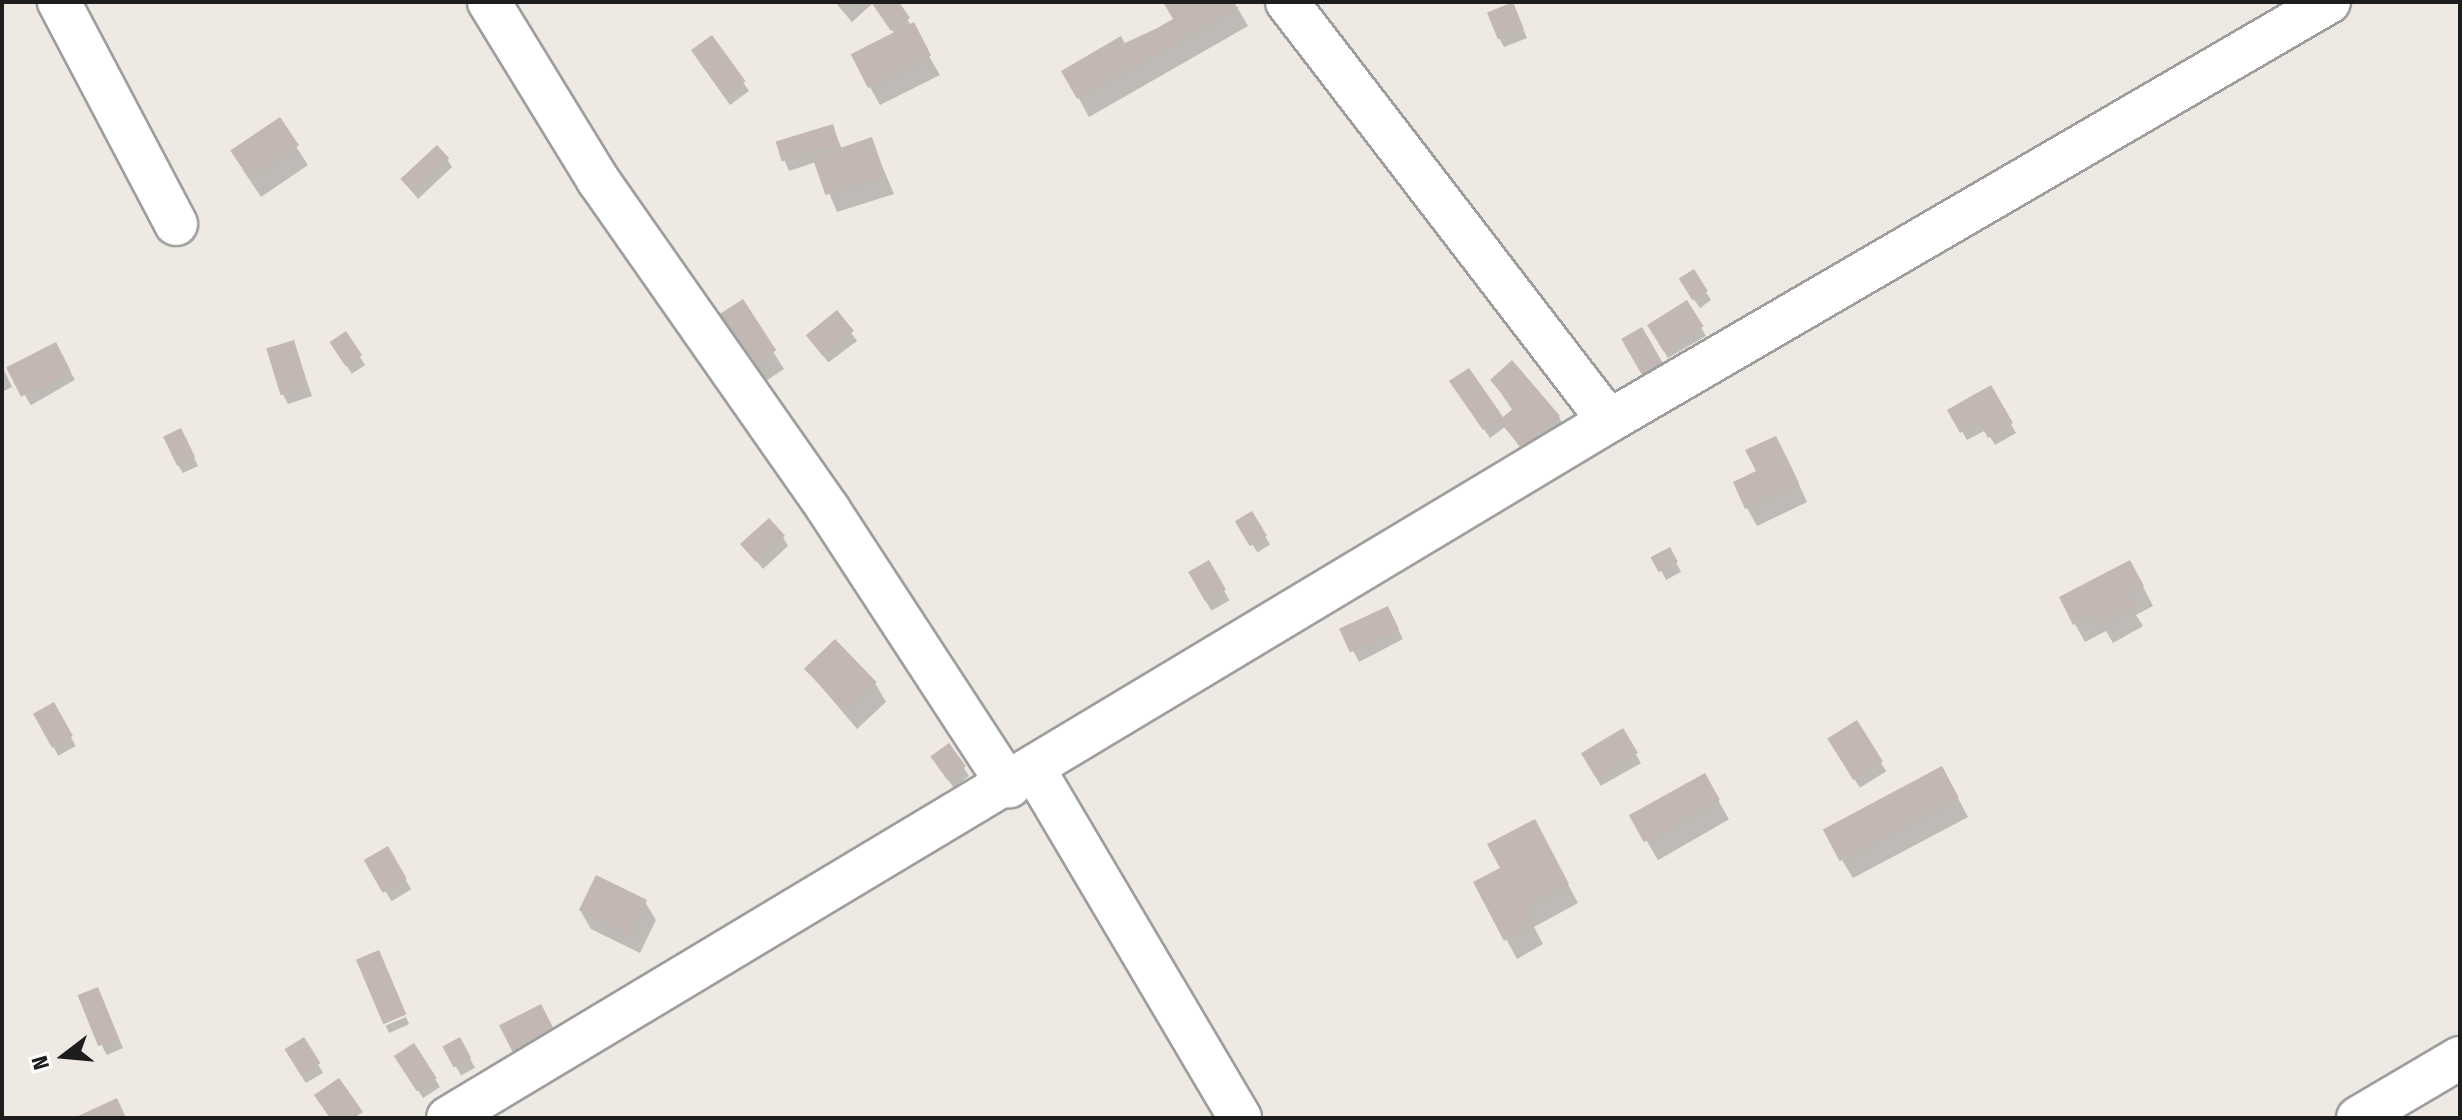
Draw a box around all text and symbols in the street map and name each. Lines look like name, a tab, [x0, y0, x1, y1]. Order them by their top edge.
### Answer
north arrow	[24, 1016, 104, 1096]
text: N	[26, 1053, 55, 1073]

